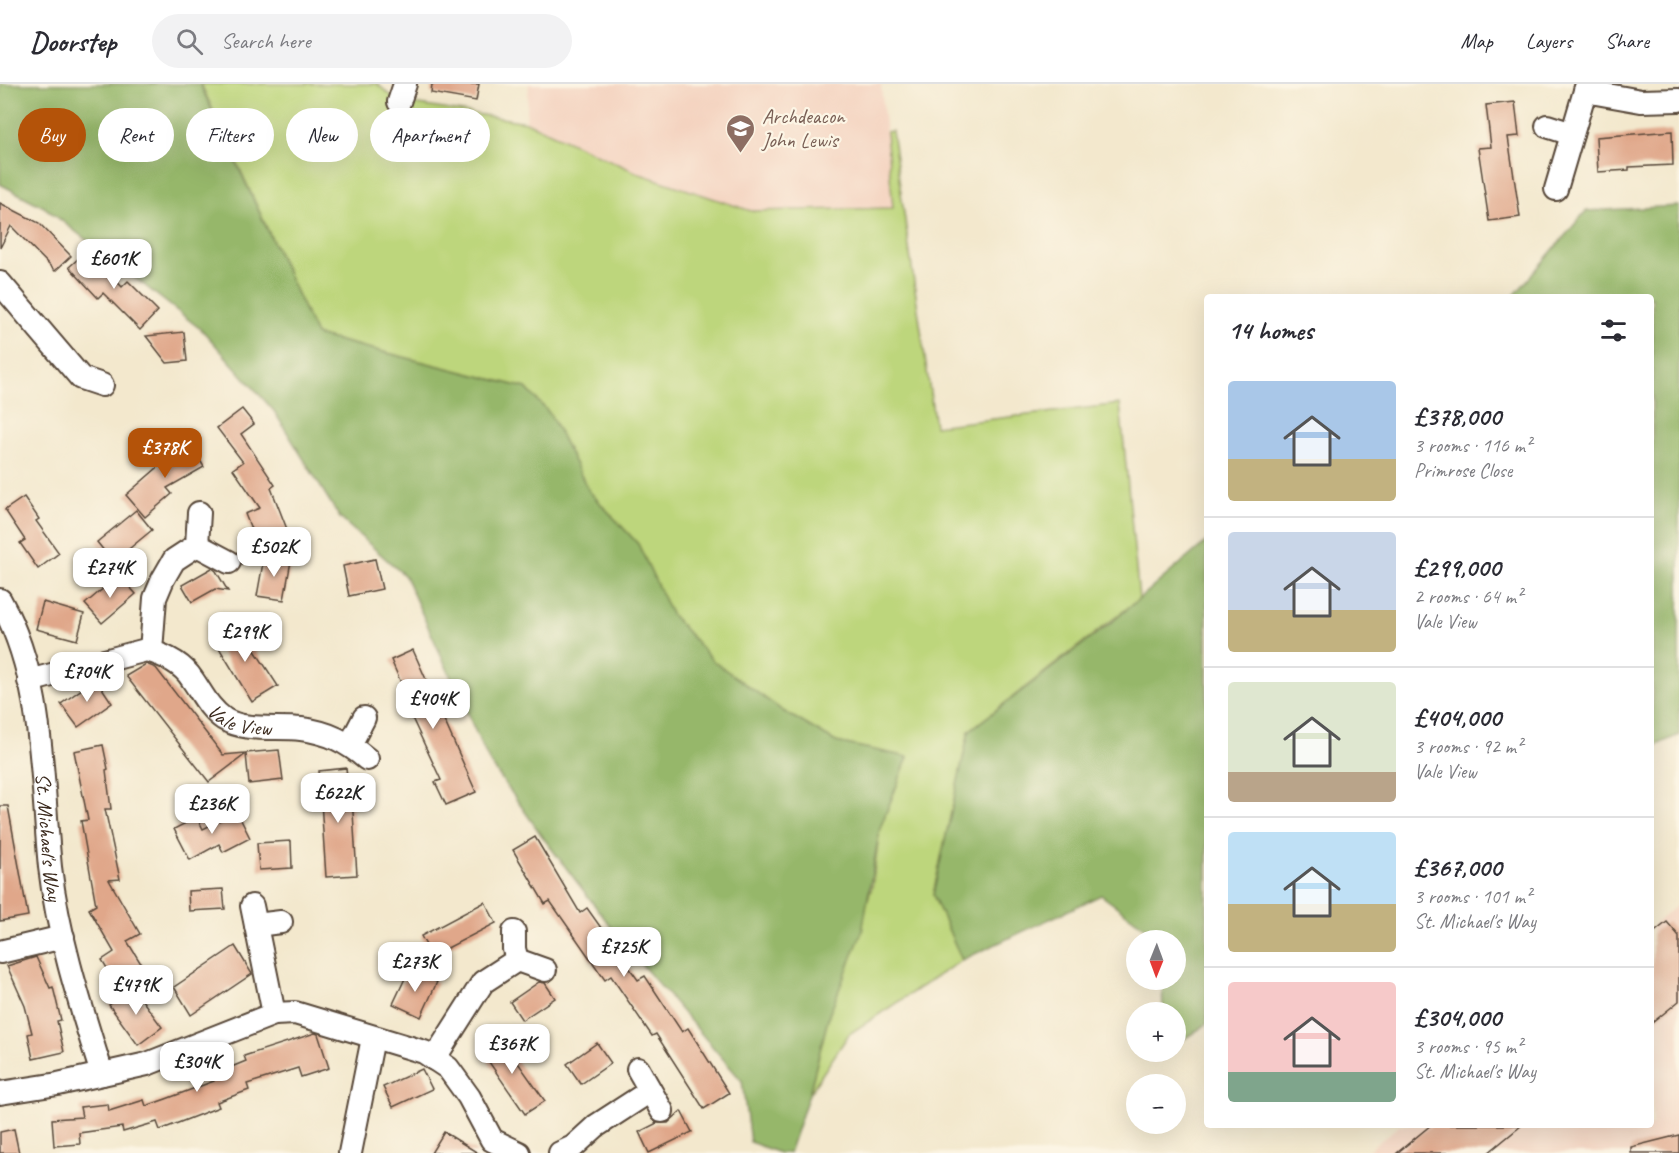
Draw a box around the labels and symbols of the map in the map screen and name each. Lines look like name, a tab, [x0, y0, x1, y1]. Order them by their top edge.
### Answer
place label: Archdeacon John Lewis	[761, 103, 846, 153]
school or university icon: Archdeacon John Lewis	[725, 112, 757, 154]
pin: £601K	[72, 239, 156, 290]
pin: £378K	[123, 428, 207, 479]
pin: £502K	[232, 527, 316, 578]
pin: £274K	[68, 548, 152, 599]
pin: £299K	[203, 612, 287, 663]
pin: £704K	[45, 652, 129, 703]
pin: £404K	[391, 679, 475, 730]
street label: Vale View	[202, 699, 274, 741]
street label: St. Michael's Way	[30, 772, 68, 905]
pin: £622K	[296, 773, 380, 824]
pin: £236K	[170, 784, 254, 835]
pin: £725K	[582, 927, 666, 978]
north arrow	[1126, 930, 1186, 990]
pin: £273K	[373, 942, 457, 993]
pin: £479K	[94, 965, 178, 1016]
pin: £367K	[470, 1024, 554, 1075]
pin: £304K	[155, 1042, 239, 1093]

